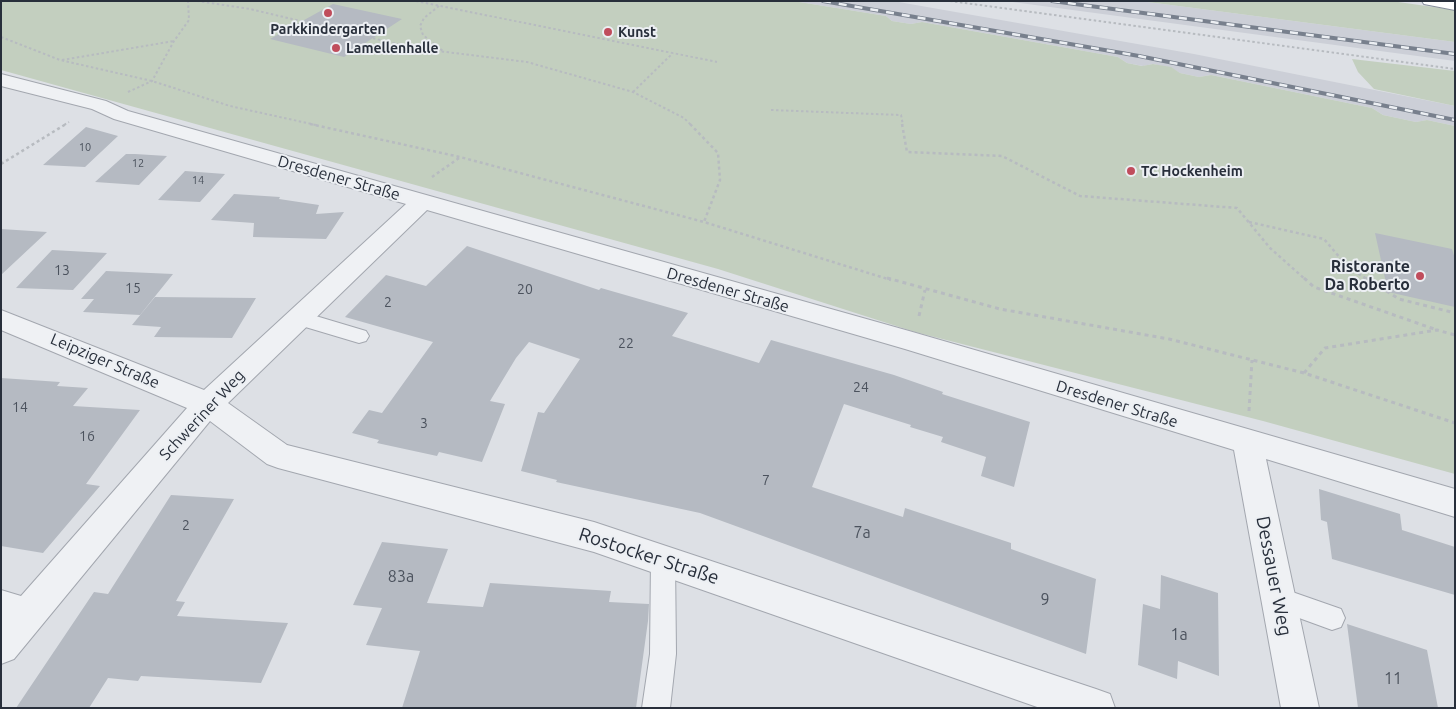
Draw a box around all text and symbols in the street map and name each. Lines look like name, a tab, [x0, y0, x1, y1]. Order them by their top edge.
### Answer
marker: Parkkindergarten	[322, 7, 334, 19]
place label: Parkkindergarten	[270, 21, 386, 37]
place label: Kunst	[618, 24, 656, 40]
marker: Kunst	[602, 26, 614, 38]
place label: Lamellenhalle	[346, 40, 439, 56]
marker: Lamellenhalle	[330, 42, 342, 54]
house number: 10	[79, 140, 91, 154]
street label: Dresdener Straße	[276, 151, 402, 205]
house number: 12	[132, 156, 144, 170]
place label: TC Hockenheim	[1141, 163, 1243, 179]
marker: TC Hockenheim	[1125, 165, 1137, 177]
house number: 14	[192, 173, 204, 187]
place label: Ristorante Da Roberto	[1324, 257, 1410, 295]
house number: 13	[54, 262, 70, 278]
street label: Dresdener Straße	[665, 263, 791, 317]
marker: Ristorante Da Roberto	[1414, 270, 1426, 282]
house number: 15	[125, 280, 141, 296]
house number: 20	[517, 281, 533, 297]
house number: 2	[384, 294, 392, 310]
street label: Leipziger Straße	[48, 329, 162, 393]
house number: 22	[618, 335, 634, 351]
street label: Schweriner Weg	[155, 366, 249, 464]
street label: Dresdener Straße	[1054, 376, 1180, 432]
house number: 24	[853, 379, 869, 395]
house number: 14	[12, 399, 28, 415]
house number: 3	[420, 415, 428, 431]
house number: 16	[79, 428, 95, 444]
house number: 7	[762, 472, 770, 488]
street label: Dessauer Weg	[1251, 514, 1297, 638]
house number: 2	[182, 517, 190, 533]
street label: Rostocker Straße	[576, 523, 722, 589]
house number: 7a	[853, 523, 871, 543]
house number: 83a	[388, 567, 414, 587]
house number: 9	[1040, 590, 1050, 610]
house number: 1a	[1170, 625, 1188, 645]
house number: 11	[1384, 669, 1402, 689]

